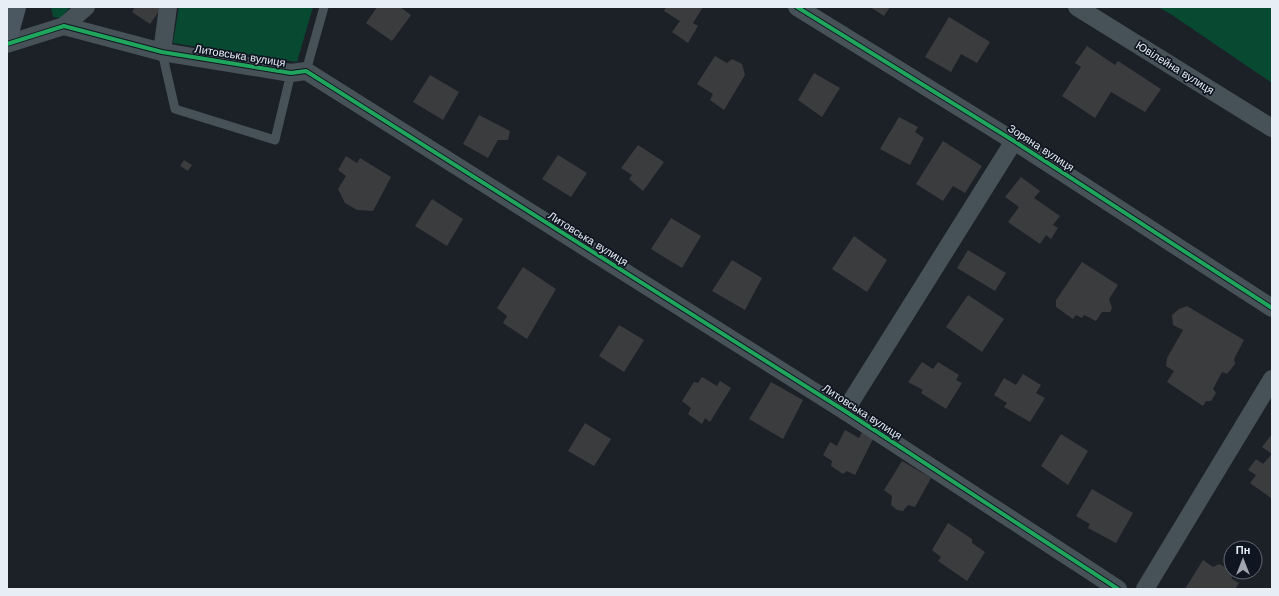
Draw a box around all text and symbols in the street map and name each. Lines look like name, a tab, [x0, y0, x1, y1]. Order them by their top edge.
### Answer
street label: Ювілейна вулиця	[1134, 39, 1217, 97]
street label: Литовська вулиця	[194, 42, 286, 70]
street label: Зоряна вулиця	[1005, 122, 1077, 174]
street label: Литовська вулиця	[546, 209, 630, 269]
street label: Литовська вулиця	[820, 382, 904, 443]
north arrow	[1223, 540, 1263, 580]
text: Пн	[1236, 544, 1250, 557]

